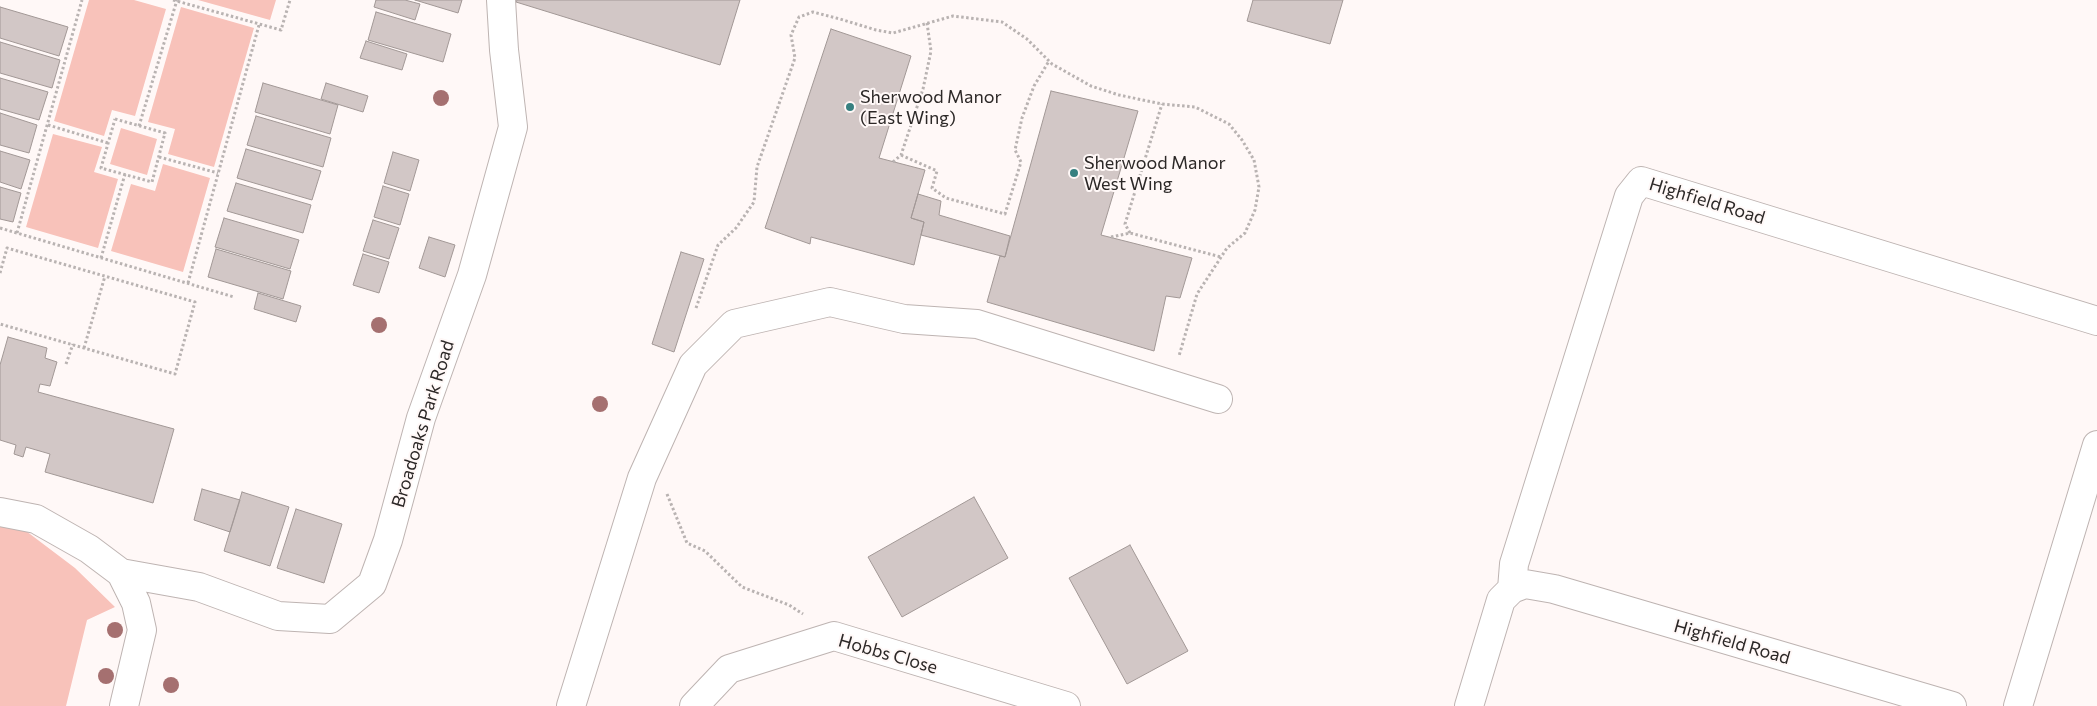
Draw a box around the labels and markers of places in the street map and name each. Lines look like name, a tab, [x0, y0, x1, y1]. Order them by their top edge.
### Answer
place label: Sherwood Manor (East Wing)	[860, 86, 1002, 128]
marker: Sherwood Manor (East Wing)	[844, 101, 856, 113]
place label: Sherwood Manor West Wing	[1084, 152, 1226, 194]
marker: Sherwood Manor West Wing	[1068, 167, 1080, 179]

